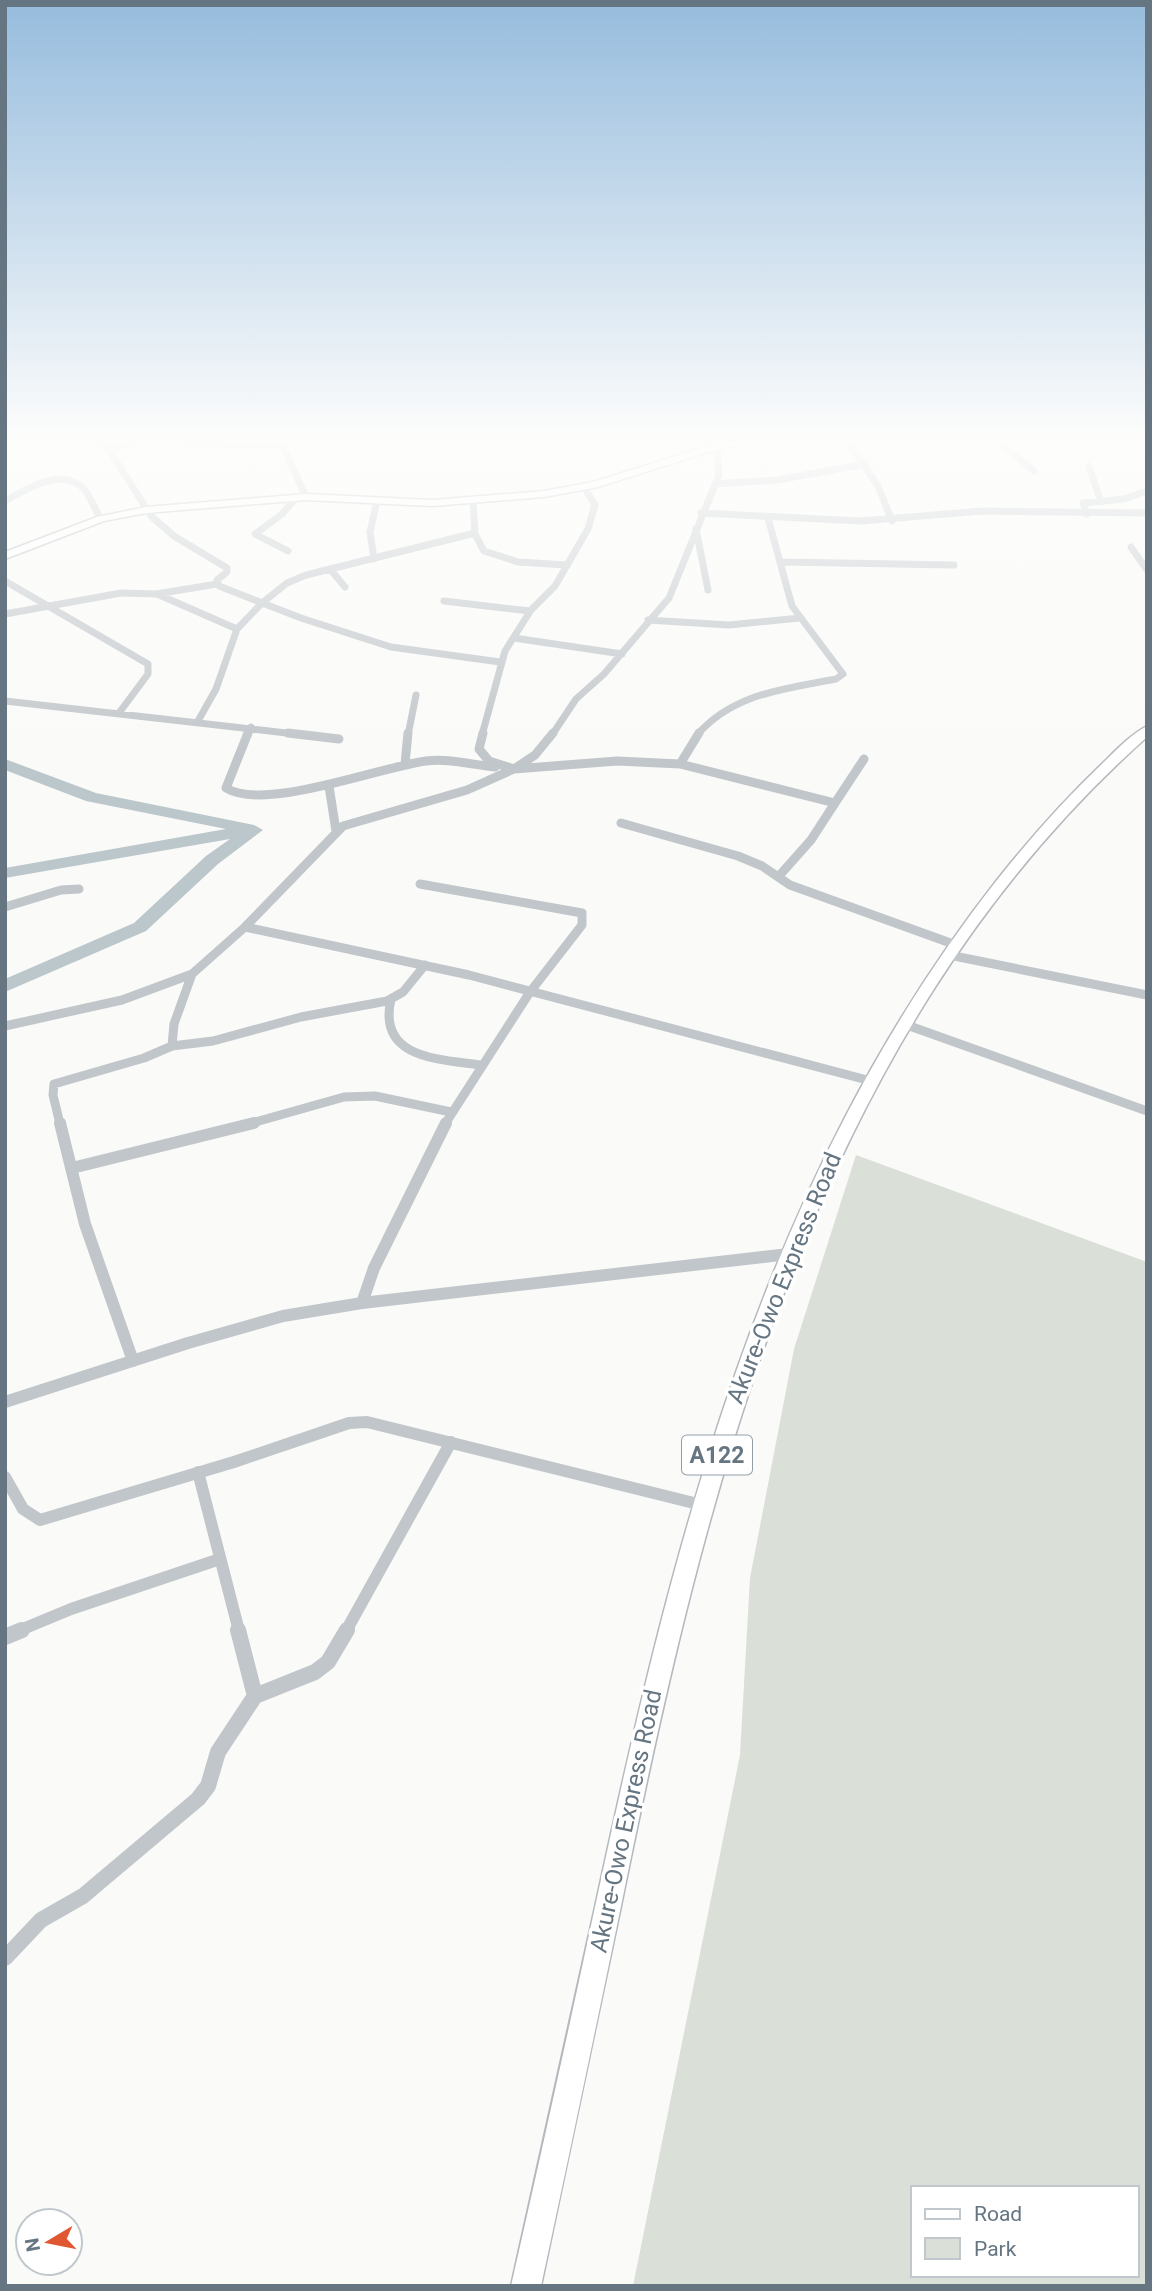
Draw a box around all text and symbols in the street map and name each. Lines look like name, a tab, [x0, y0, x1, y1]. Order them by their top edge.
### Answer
street label: Akure-Owo Express Road	[721, 1149, 847, 1407]
road number: A122	[682, 1436, 752, 1474]
street label: Akure-Owo Express Road	[584, 1687, 668, 1955]
legend	[911, 2186, 1138, 2277]
text: Road	[974, 2202, 1022, 2226]
north arrow	[14, 2207, 84, 2277]
text: N	[20, 2236, 45, 2253]
text: Park	[974, 2237, 1017, 2261]

